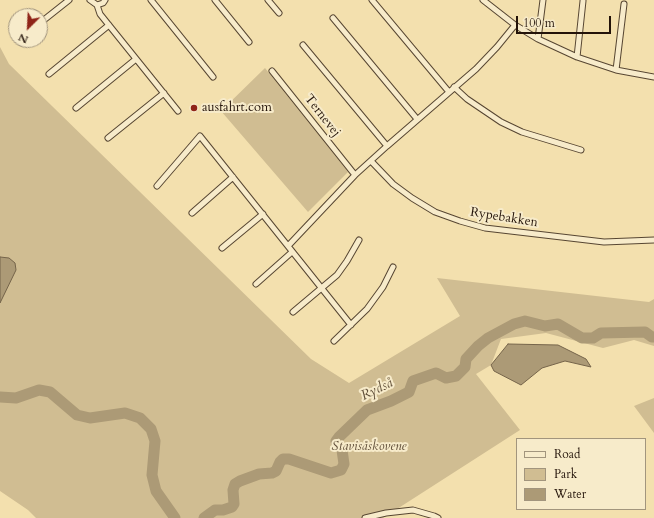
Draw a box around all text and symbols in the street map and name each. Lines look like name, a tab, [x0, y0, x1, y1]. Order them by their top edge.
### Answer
north arrow	[8, 8, 48, 48]
scale bar	[518, 8, 613, 34]
text: 100 m	[523, 15, 555, 31]
text: N	[16, 30, 31, 47]
street label: Ternevej	[301, 92, 343, 140]
place label: ausfahrt.com	[202, 100, 272, 116]
marker: ausfahrt.com	[189, 103, 199, 113]
street label: Rypebakken	[469, 205, 539, 231]
water label: Rydså	[358, 375, 396, 405]
legend	[516, 438, 646, 510]
park label: Stavisåskovene	[332, 439, 406, 455]
text: Road	[554, 446, 580, 462]
text: Park	[554, 466, 577, 482]
text: Water	[554, 486, 586, 502]

